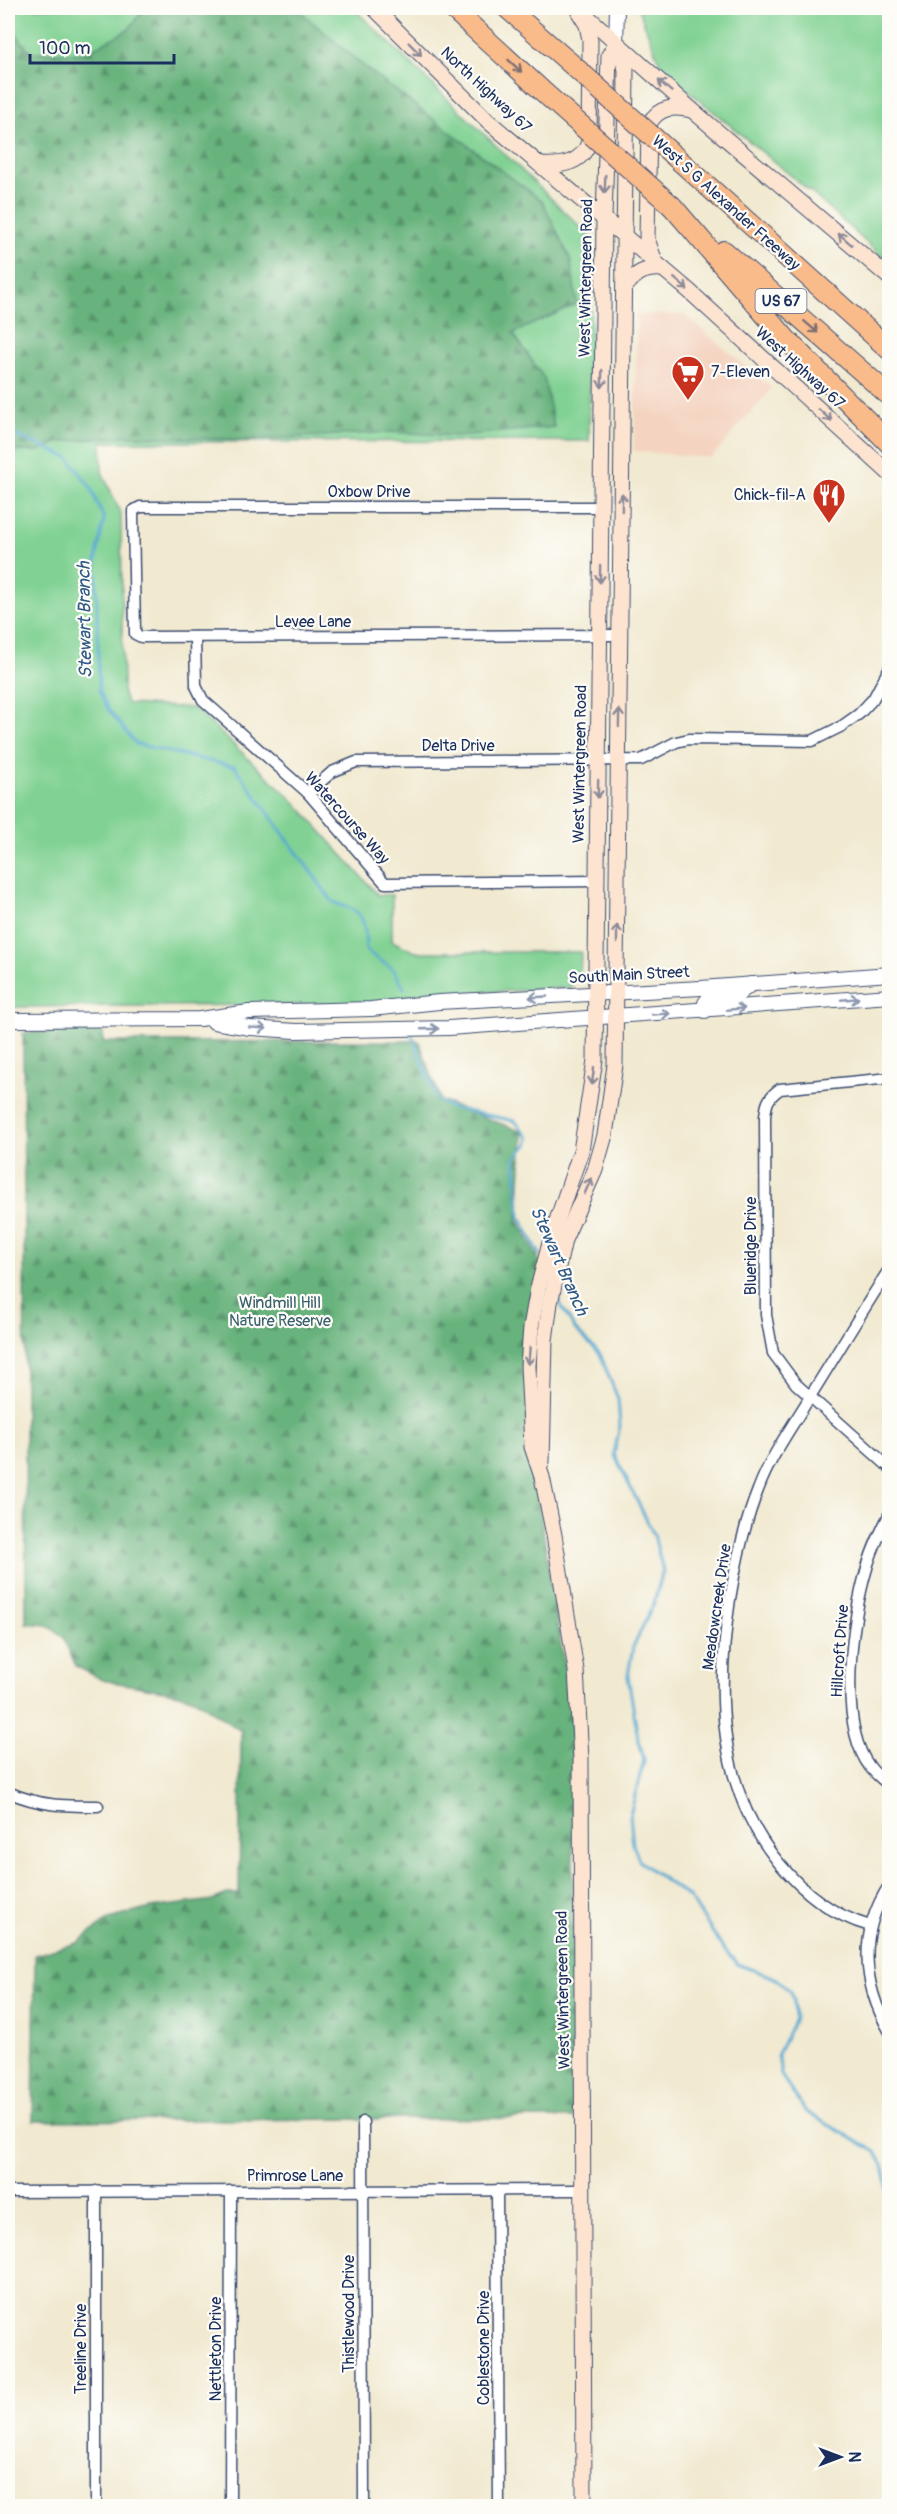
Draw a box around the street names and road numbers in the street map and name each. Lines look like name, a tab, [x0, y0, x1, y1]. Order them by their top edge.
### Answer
street label: North Highway 67	[436, 43, 536, 138]
street label: West S G Alexander Freeway	[648, 131, 804, 275]
street label: West Wintergreen Road	[575, 199, 597, 357]
road number: US 67	[756, 289, 806, 313]
street label: West Highway 67	[751, 323, 849, 414]
street label: Oxbow Drive	[328, 482, 411, 502]
street label: Levee Lane	[275, 612, 351, 632]
street label: West Wintergreen Road	[569, 685, 591, 843]
street label: Delta Drive	[421, 736, 495, 756]
street label: Watercourse Way	[300, 768, 394, 869]
street label: South Main Street	[568, 962, 690, 988]
street label: Blueridge Drive	[741, 1197, 761, 1295]
street label: Meadowcreek Drive	[698, 1543, 736, 1671]
street label: Hillcroft Drive	[827, 1604, 853, 1698]
street label: West Wintergreen Road	[552, 1911, 574, 2069]
street label: Primrose Lane	[247, 2166, 343, 2186]
street label: Thistlewood Drive	[339, 2255, 359, 2373]
street label: Coblestone Drive	[474, 2291, 494, 2405]
street label: Nettleton Drive	[206, 2296, 226, 2401]
street label: Treeline Drive	[71, 2304, 91, 2394]

